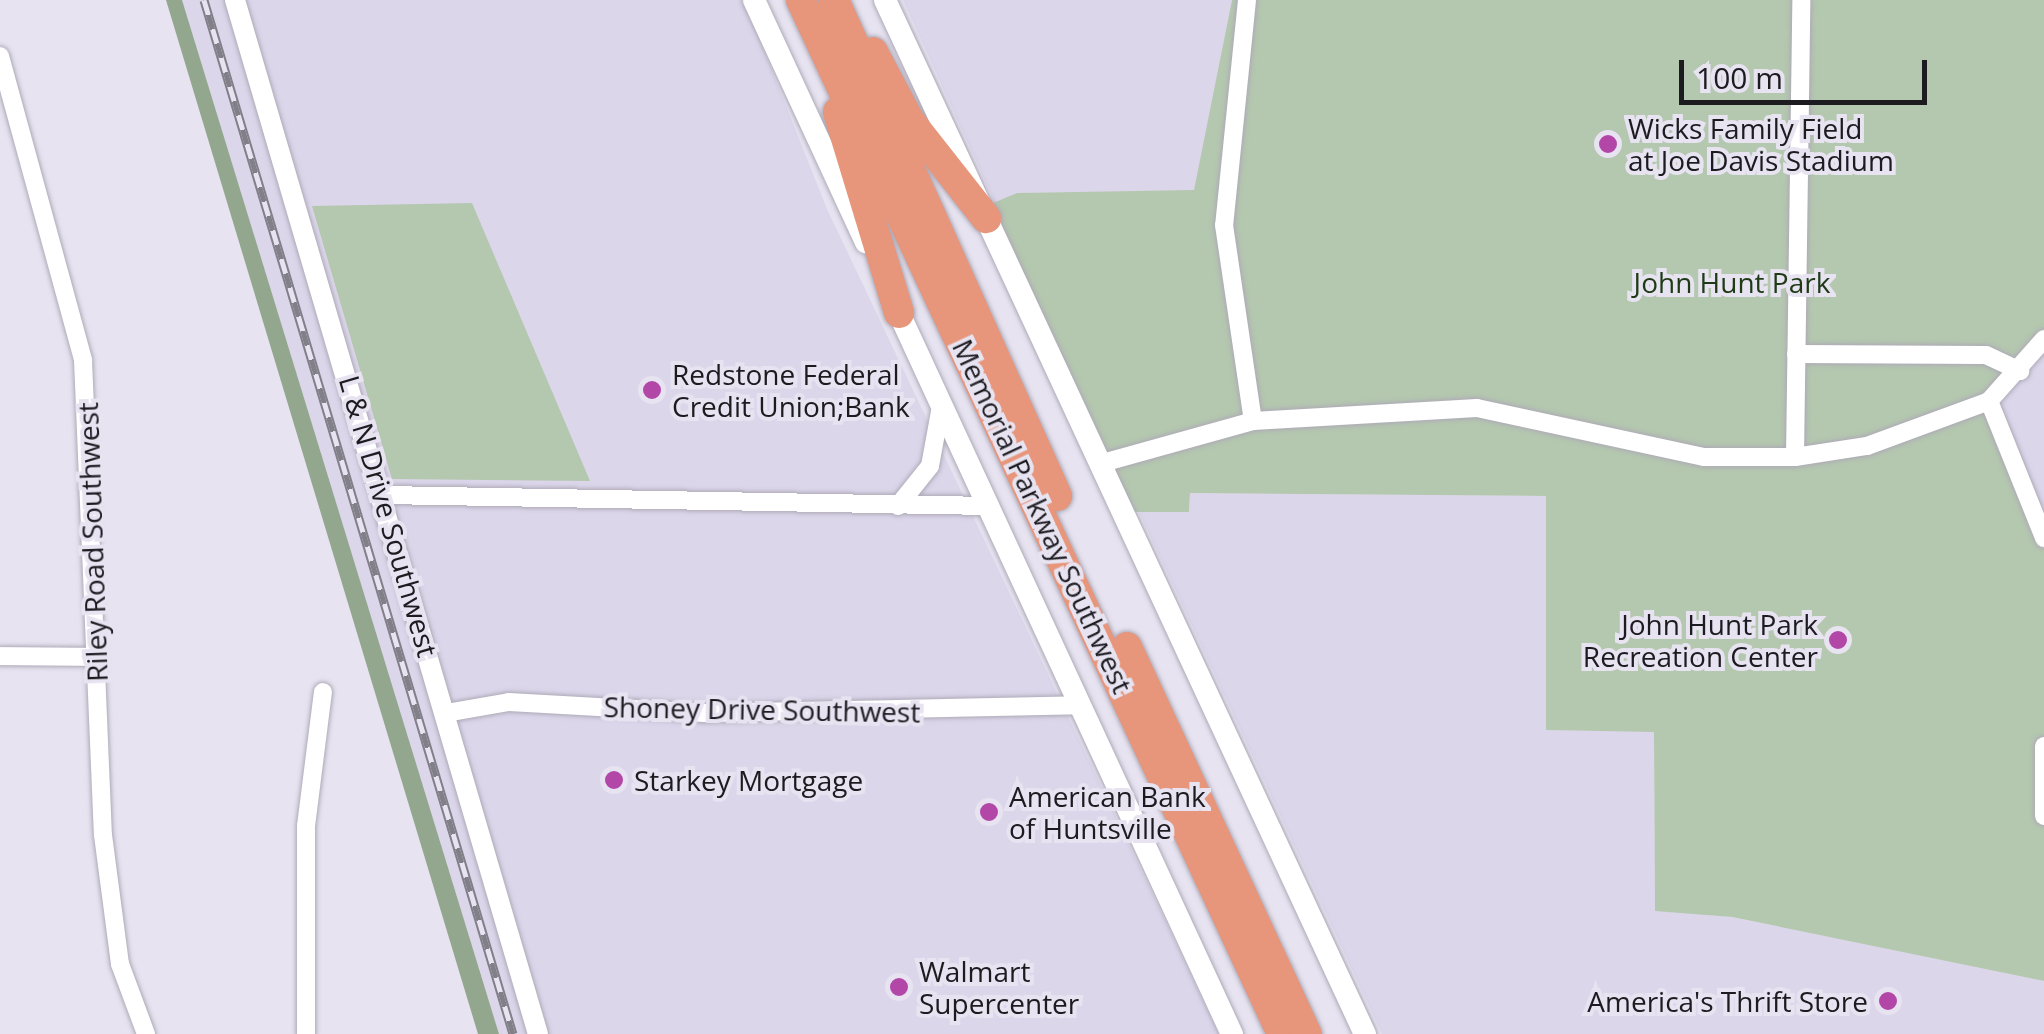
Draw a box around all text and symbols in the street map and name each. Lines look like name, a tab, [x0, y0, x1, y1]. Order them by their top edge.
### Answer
scale bar	[1684, 40, 1932, 102]
text: 100 m	[1696, 57, 1783, 98]
place label: Wicks Family Field at Joe Davis Stadium	[1628, 111, 1894, 177]
marker: Wicks Family Field at Joe Davis Stadium	[1597, 133, 1619, 155]
park label: John Hunt Park	[1634, 265, 1830, 299]
street label: Memorial Parkway Southwest	[946, 334, 1140, 698]
place label: Redstone Federal Credit Union;Bank	[672, 357, 910, 423]
street label: L & N Drive Southwest	[333, 372, 445, 660]
marker: Redstone Federal Credit Union;Bank	[641, 379, 663, 401]
street label: Riley Road Southwest	[70, 402, 114, 682]
place label: John Hunt Park Recreation Center	[1583, 607, 1818, 673]
marker: John Hunt Park Recreation Center	[1827, 629, 1849, 651]
street label: Shoney Drive Southwest	[603, 689, 921, 729]
place label: Starkey Mortgage	[634, 763, 863, 797]
marker: Starkey Mortgage	[603, 769, 625, 791]
place label: American Bank of Huntsville	[1009, 779, 1206, 845]
marker: American Bank of Huntsville	[978, 801, 1000, 823]
place label: Walmart Supercenter	[919, 954, 1079, 1020]
marker: Walmart Supercenter	[888, 976, 910, 998]
place label: America's Thrift Store	[1587, 984, 1868, 1018]
marker: America's Thrift Store	[1877, 990, 1899, 1012]

